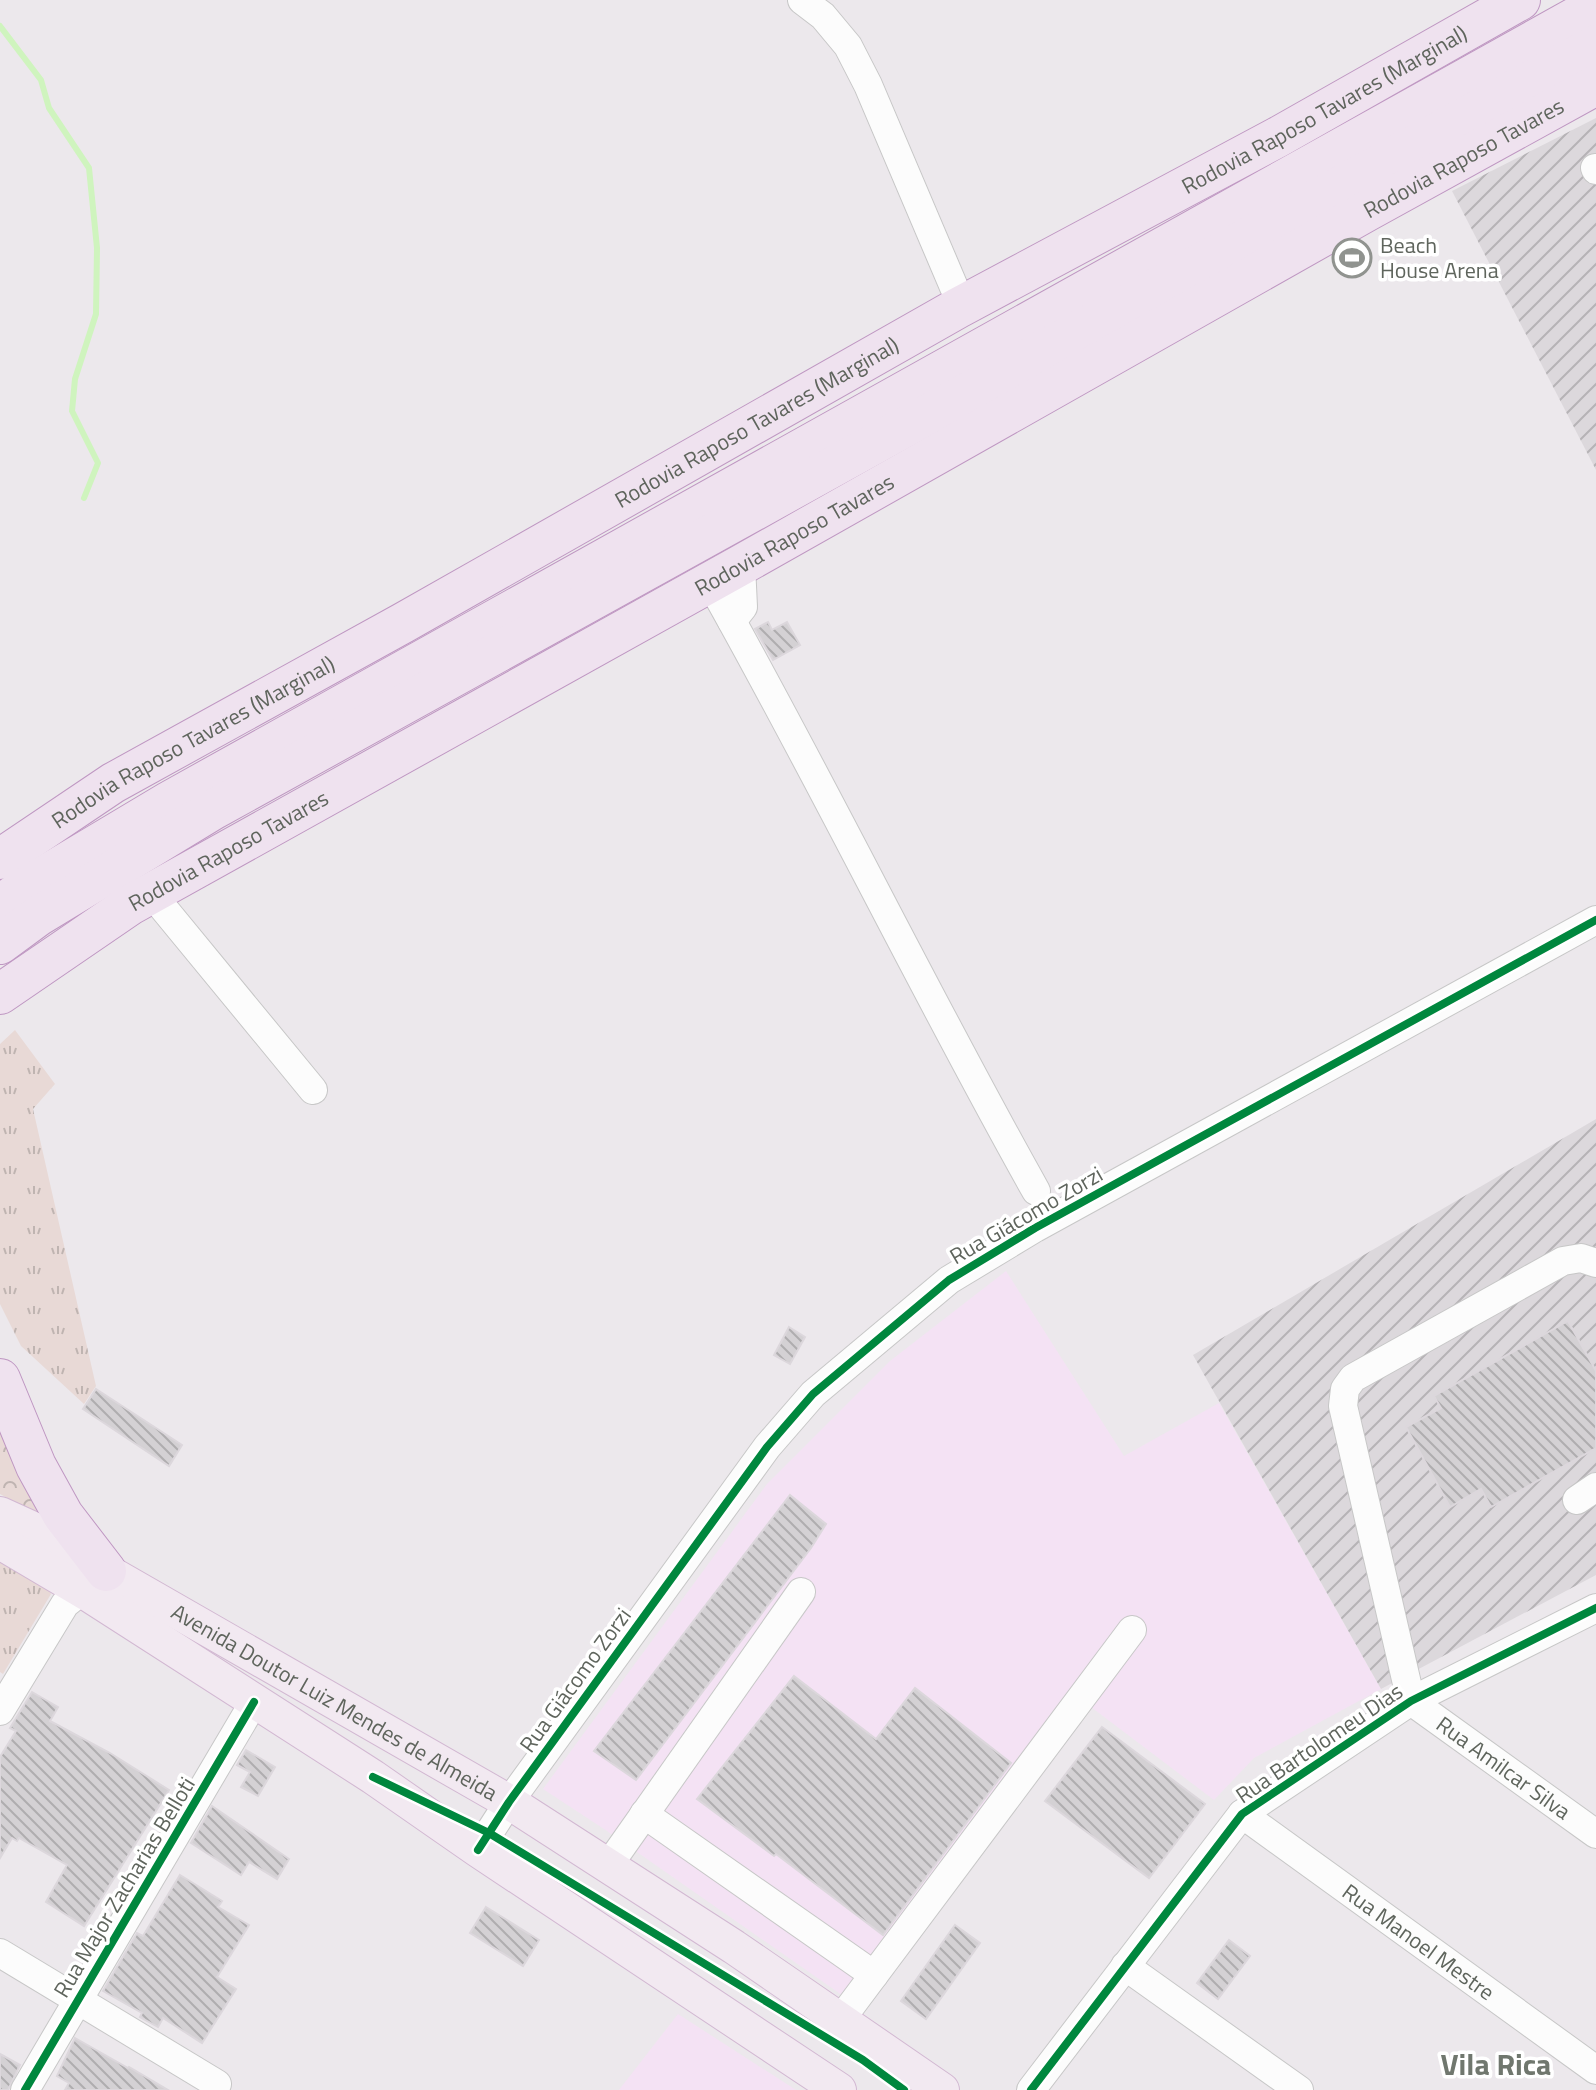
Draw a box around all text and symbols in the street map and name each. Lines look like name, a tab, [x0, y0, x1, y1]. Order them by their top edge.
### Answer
street label: Rodovia Raposo Tavares (Marginal)	[1176, 20, 1470, 200]
street label: Rodovia Raposo Tavares	[1359, 91, 1569, 223]
place label: Beach House Arena	[1380, 228, 1499, 287]
sports icon: Beach House Arena	[1331, 237, 1373, 279]
street label: Rodovia Raposo Tavares (Marginal)	[608, 328, 905, 517]
street label: Rodovia Raposo Tavares	[688, 465, 900, 605]
street label: Rodovia Raposo Tavares (Marginal)	[44, 647, 341, 837]
street label: Rodovia Raposo Tavares	[122, 781, 335, 920]
street label: Rua Giácomo Zorzi	[943, 1157, 1109, 1273]
street label: Avenida Doutor Luiz Mendes de Almeida	[165, 1595, 504, 1809]
street label: Rua Giácomo Zorzi	[511, 1600, 639, 1760]
street label: Rua Bartolomeu Dias	[1228, 1674, 1410, 1812]
street label: Rua Amilcar Silva	[1429, 1707, 1578, 1828]
street label: Rua Major Zacharias Belloti	[45, 1770, 203, 2004]
street label: Rua Manoel Mestre	[1335, 1875, 1502, 2009]
district label: Vila Rica	[1441, 2041, 1551, 2087]

